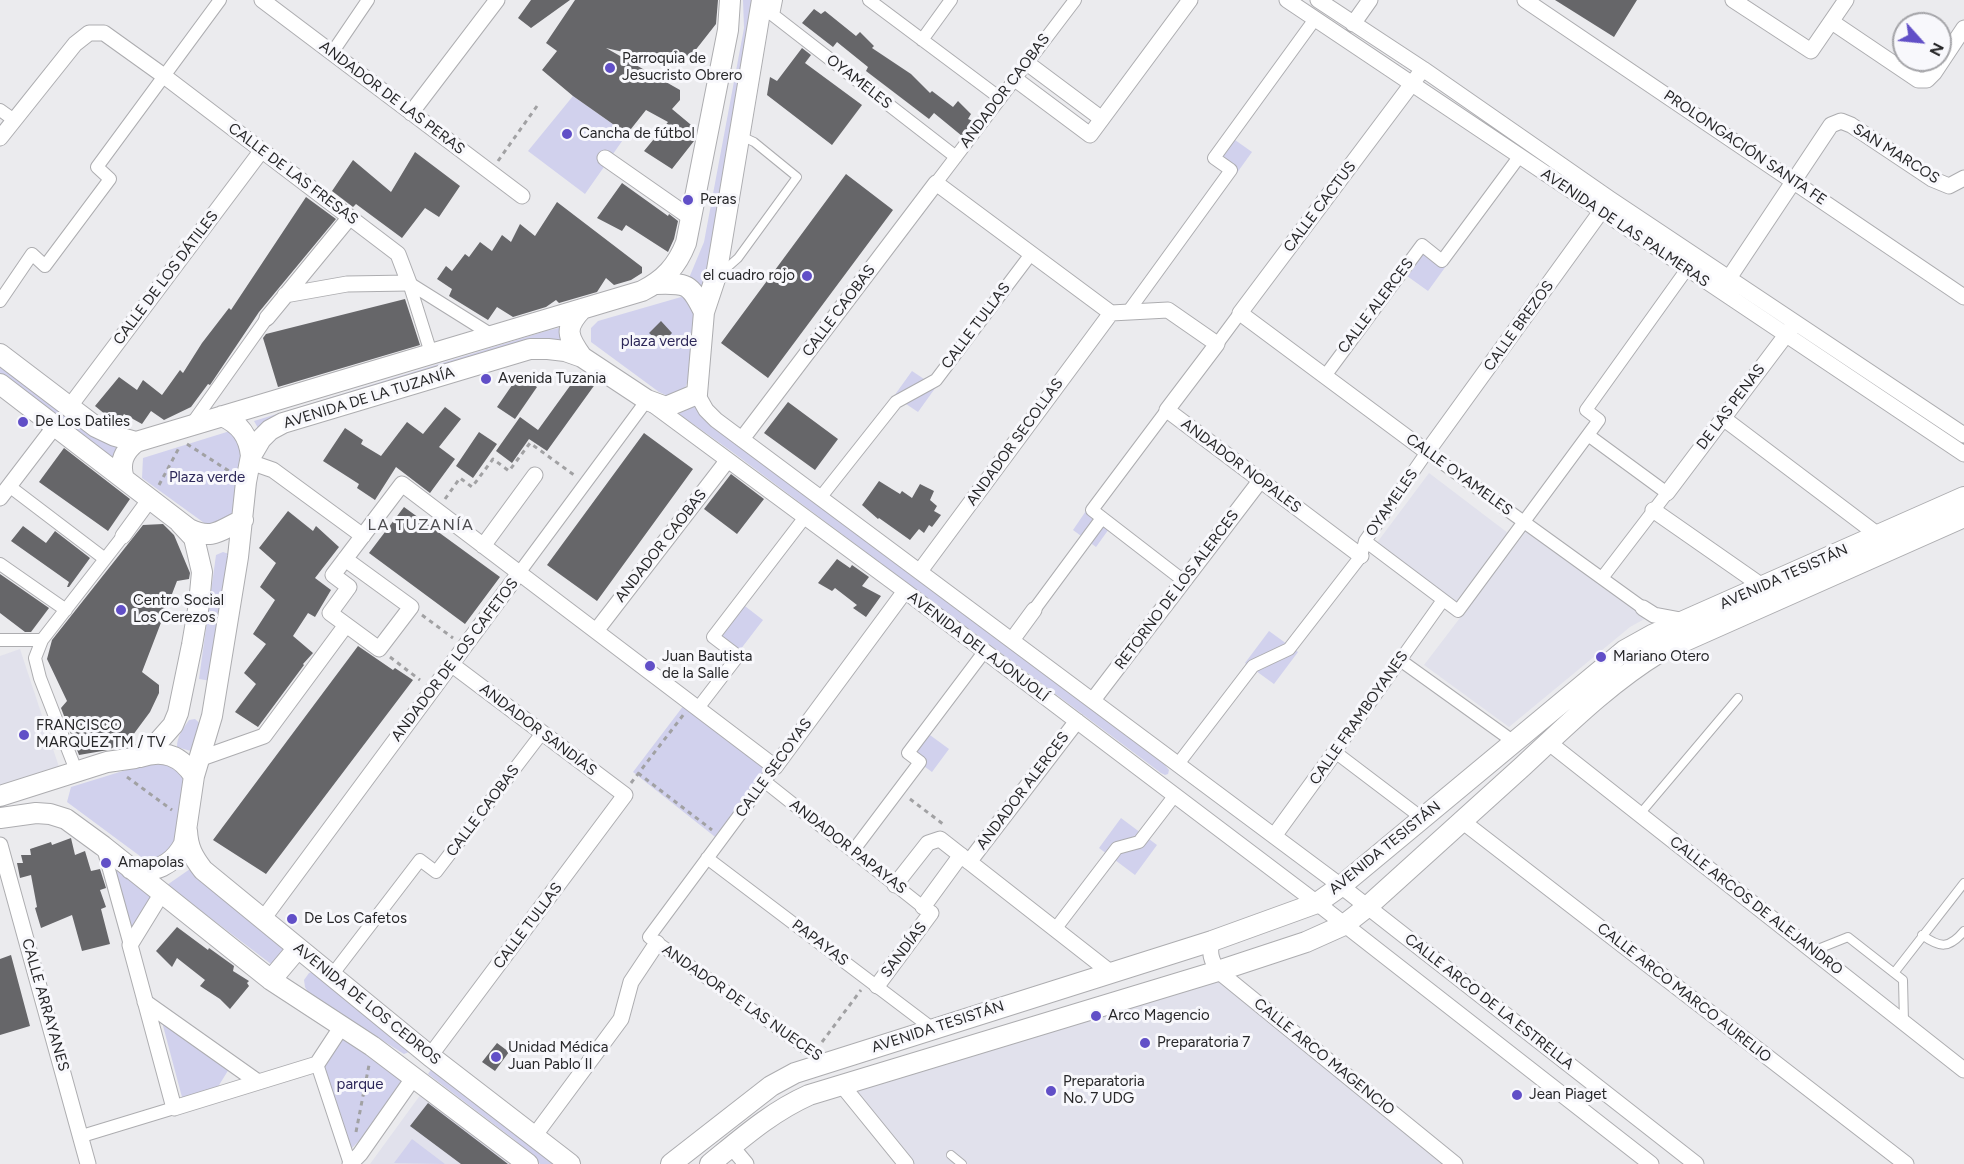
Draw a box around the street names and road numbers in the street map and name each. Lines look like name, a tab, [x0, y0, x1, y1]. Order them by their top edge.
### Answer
street label: ANDADOR CAOBAS	[956, 30, 1054, 152]
street label: ANDADOR DE LAS PERAS	[316, 37, 468, 159]
street label: OYAMELES	[823, 51, 895, 113]
street label: PROLONGACIÓN SANTA FE	[1660, 87, 1830, 209]
street label: CALLE DE LAS FRESAS	[225, 119, 361, 229]
street label: SAN MARCOS	[1849, 120, 1943, 188]
street label: CALLE CACTUS	[1280, 158, 1360, 256]
street label: AVENIDA DE LAS PALMERAS	[1537, 165, 1713, 291]
street label: CALLE DE LOS DÁTILES	[110, 208, 222, 348]
street label: CALLE ALERCES	[1334, 255, 1418, 357]
street label: CALLE CAOBAS	[799, 262, 879, 360]
street label: CALLE BREZOS	[1480, 277, 1558, 375]
street label: CALLE TULLAS	[938, 279, 1014, 373]
street label: DE LAS PENAS	[1693, 361, 1769, 453]
street label: AVENIDA DE LA TUZANÍA	[281, 363, 457, 433]
street label: ANDADOR SECOLLAS	[963, 375, 1067, 509]
street label: ANDADOR NOPALES	[1178, 415, 1304, 517]
street label: CALLE OYAMELES	[1402, 430, 1516, 520]
street label: OYAMELES	[1362, 466, 1422, 540]
street label: ANDADOR CAOBAS	[611, 486, 711, 606]
street label: RETORNO DE LOS ALERCES	[1111, 507, 1243, 673]
street label: AVENIDA TESISTÁN	[1717, 541, 1851, 613]
street label: ANDADOR DE LOS CAFETOS	[388, 575, 522, 745]
street label: AVENIDA DEL AJONJOLÍ	[904, 588, 1052, 706]
street label: CALLE FRAMBOYANES	[1306, 648, 1412, 788]
street label: ANDADOR SANDÍAS	[476, 680, 600, 780]
street label: CALLE SECOYAS	[732, 715, 816, 821]
street label: ANDADOR ALERCES	[973, 729, 1073, 853]
street label: CALLE CAOBAS	[443, 762, 523, 860]
street label: ANDADOR PAPAYAS	[786, 796, 910, 898]
street label: AVENIDA TESISTÁN	[1326, 797, 1444, 899]
street label: CALLE ARCOS DE ALEJANDRO	[1666, 833, 1846, 979]
street label: CALLE TULLAS	[490, 879, 566, 973]
street label: PAPAYAS	[788, 916, 852, 970]
street label: SANDÍAS	[877, 919, 931, 981]
street label: CALLE ARCO MARCO AURELIO	[1593, 919, 1775, 1067]
street label: CALLE ARCO DE LA ESTRELLA	[1401, 930, 1577, 1074]
street label: CALLE ARRAYANES	[17, 937, 73, 1073]
street label: AVENIDA DE LOS CEDROS	[290, 939, 444, 1069]
street label: ANDADOR DE LAS NUECES	[659, 941, 825, 1065]
street label: CALLE ARCO MAGENCIO	[1250, 995, 1398, 1119]
street label: AVENIDA TESISTÁN	[869, 997, 1007, 1057]

